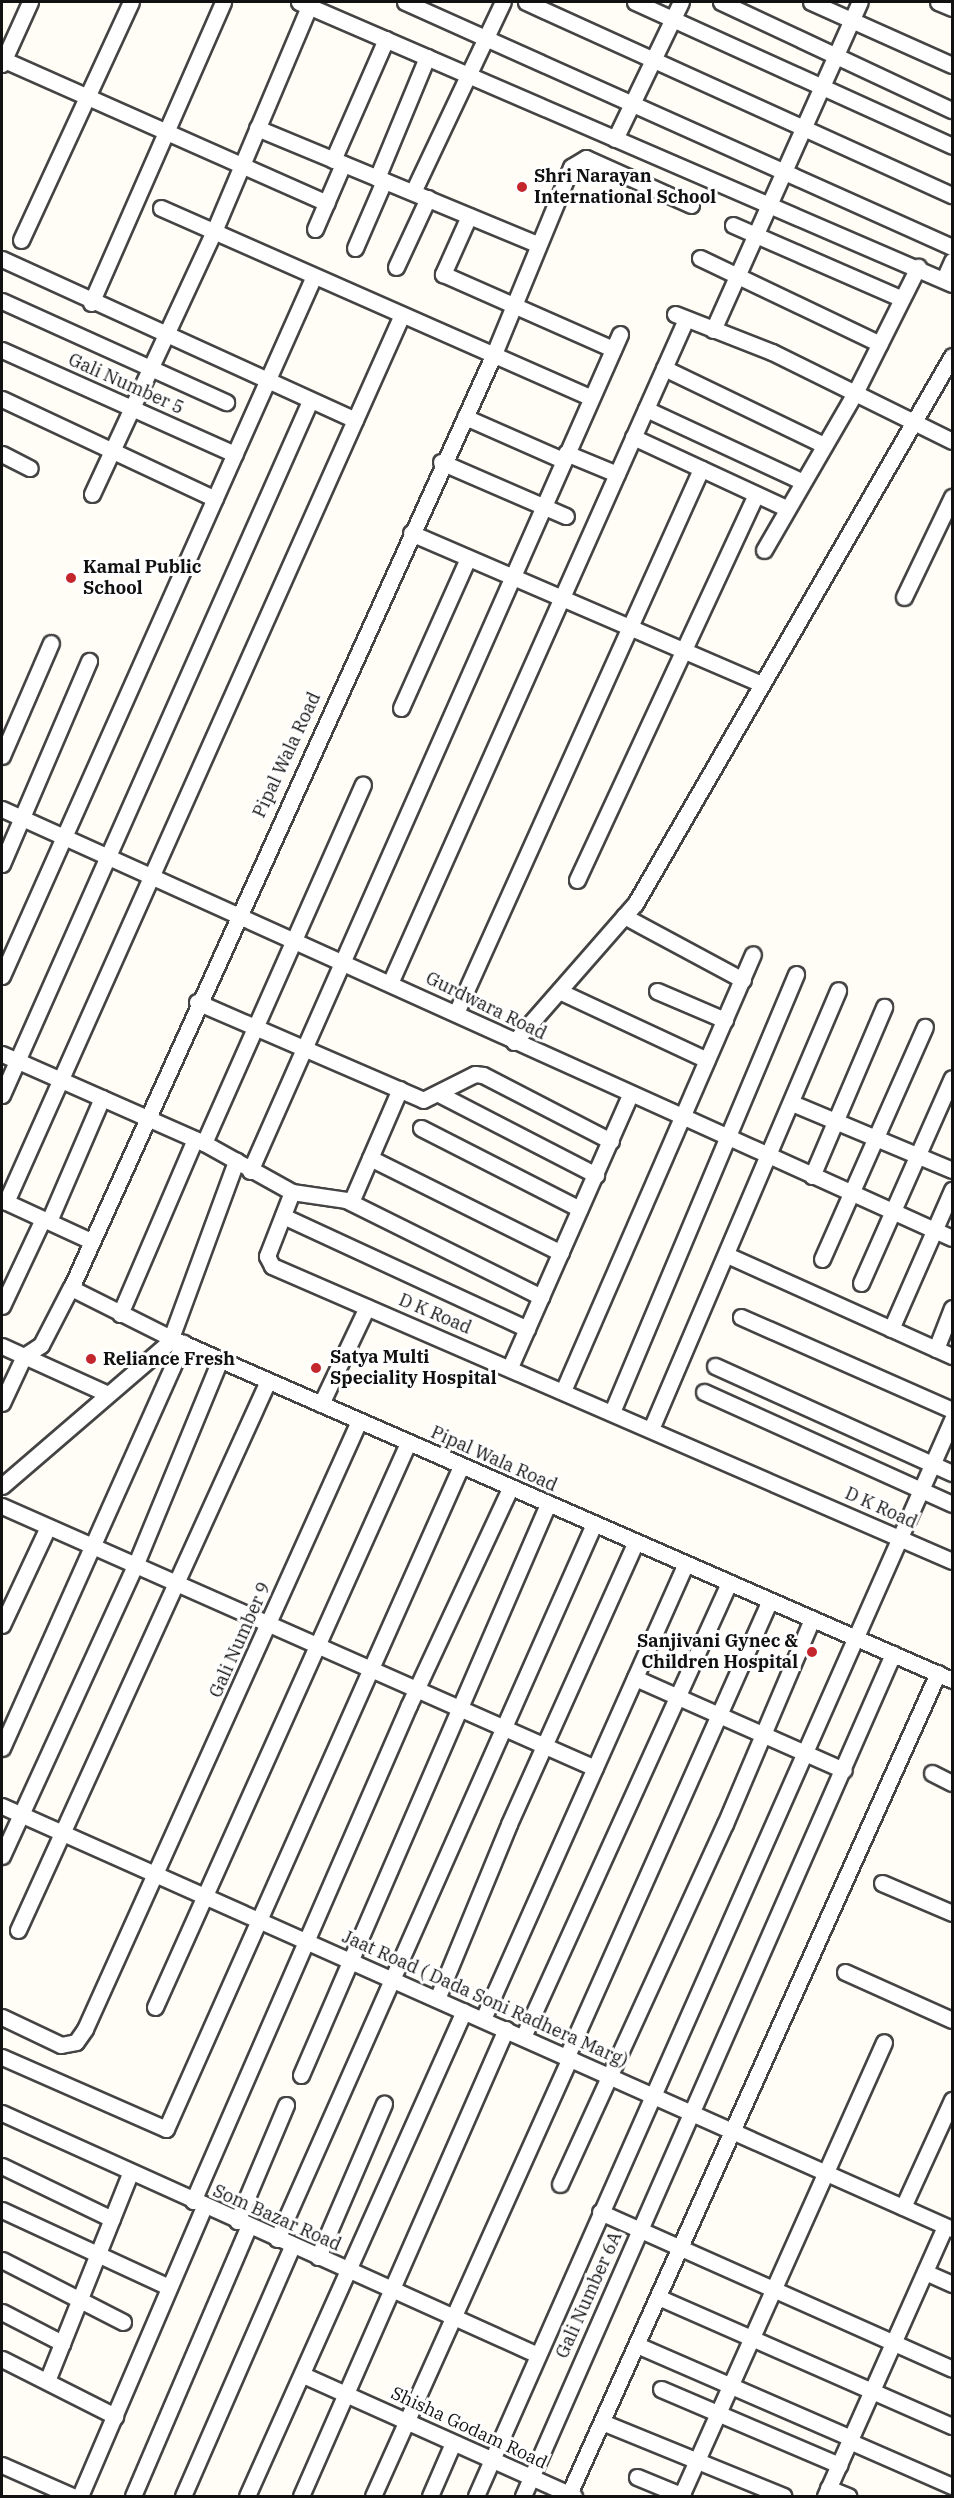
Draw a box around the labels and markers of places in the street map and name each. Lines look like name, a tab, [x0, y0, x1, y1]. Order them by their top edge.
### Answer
place label: Shri Narayan International School	[534, 166, 716, 208]
marker: Shri Narayan International School	[515, 180, 529, 194]
place label: Kamal Public School	[83, 557, 201, 600]
marker: Kamal Public School	[64, 571, 78, 585]
place label: Satya Multi Speciality Hospital	[330, 1347, 497, 1390]
place label: Reliance Fresh	[103, 1348, 235, 1370]
marker: Reliance Fresh	[84, 1352, 98, 1366]
marker: Satya Multi Speciality Hospital	[307, 1359, 325, 1377]
place label: Sanjivani Gynec & Children Hospital	[637, 1631, 798, 1674]
marker: Sanjivani Gynec & Children Hospital	[803, 1643, 821, 1661]

